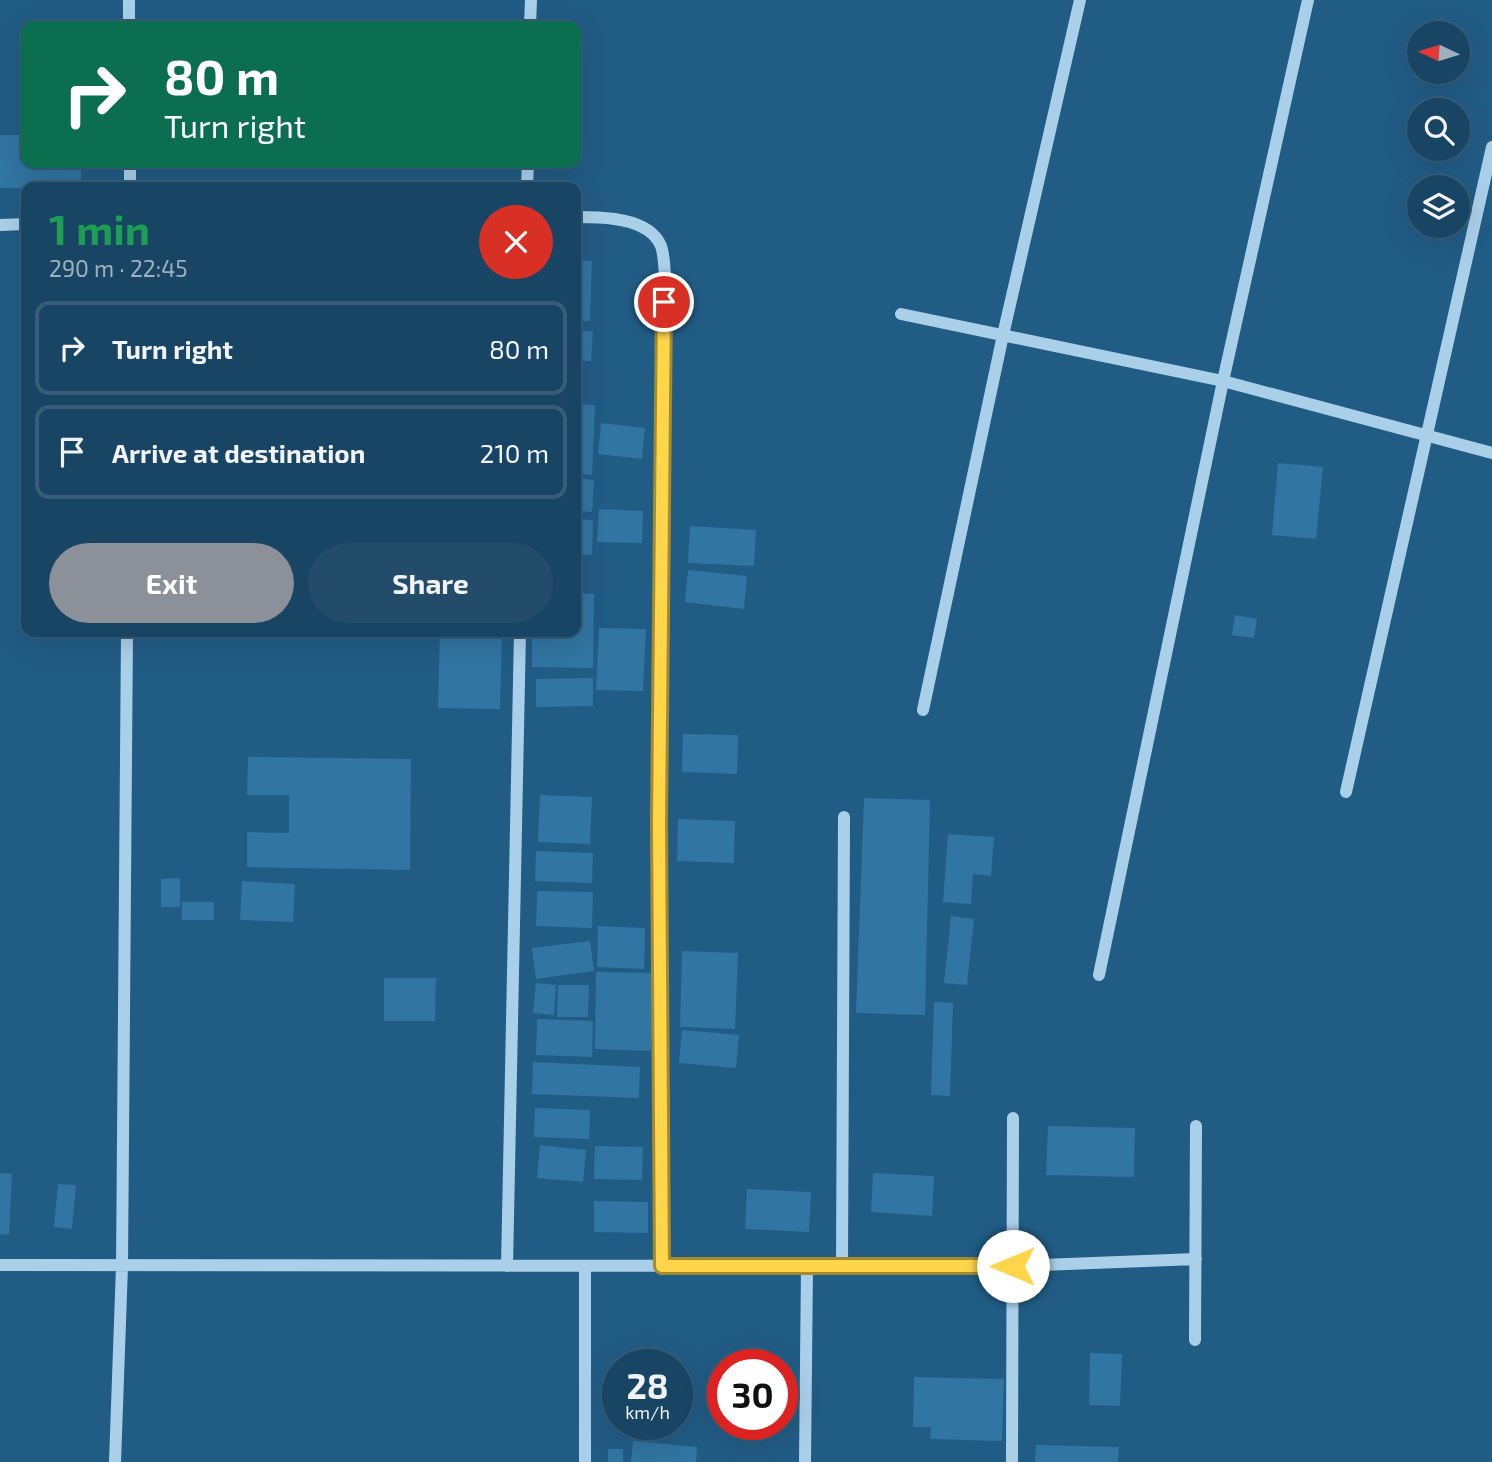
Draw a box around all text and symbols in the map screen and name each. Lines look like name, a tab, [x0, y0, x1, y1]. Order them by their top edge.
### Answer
north arrow	[1407, 21, 1470, 84]
map controls	[1407, 21, 1470, 238]
text: 80 m	[164, 46, 279, 105]
icon: right	[49, 49, 140, 140]
button: search	[1407, 98, 1470, 161]
text: Turn right	[164, 106, 306, 144]
button: layers	[1407, 175, 1470, 238]
text: 1 min	[49, 203, 150, 253]
button: close	[479, 205, 553, 279]
text: 290 m · 22:45	[49, 254, 188, 282]
pin	[634, 272, 694, 332]
icon: arrive	[645, 283, 683, 321]
icon: right	[53, 329, 91, 367]
text: Turn right	[112, 333, 233, 364]
text: 80 m	[489, 333, 549, 364]
icon: arrive	[53, 433, 91, 471]
text: Arrive at destination	[112, 437, 365, 468]
text: 210 m	[480, 437, 549, 468]
button: Exit	[49, 543, 294, 623]
button: Share	[308, 543, 553, 623]
position arrow	[976, 1229, 1050, 1303]
speed limit sign: 30	[707, 1349, 798, 1440]
text: 28	[626, 1364, 669, 1406]
text: km/h	[625, 1401, 670, 1423]

